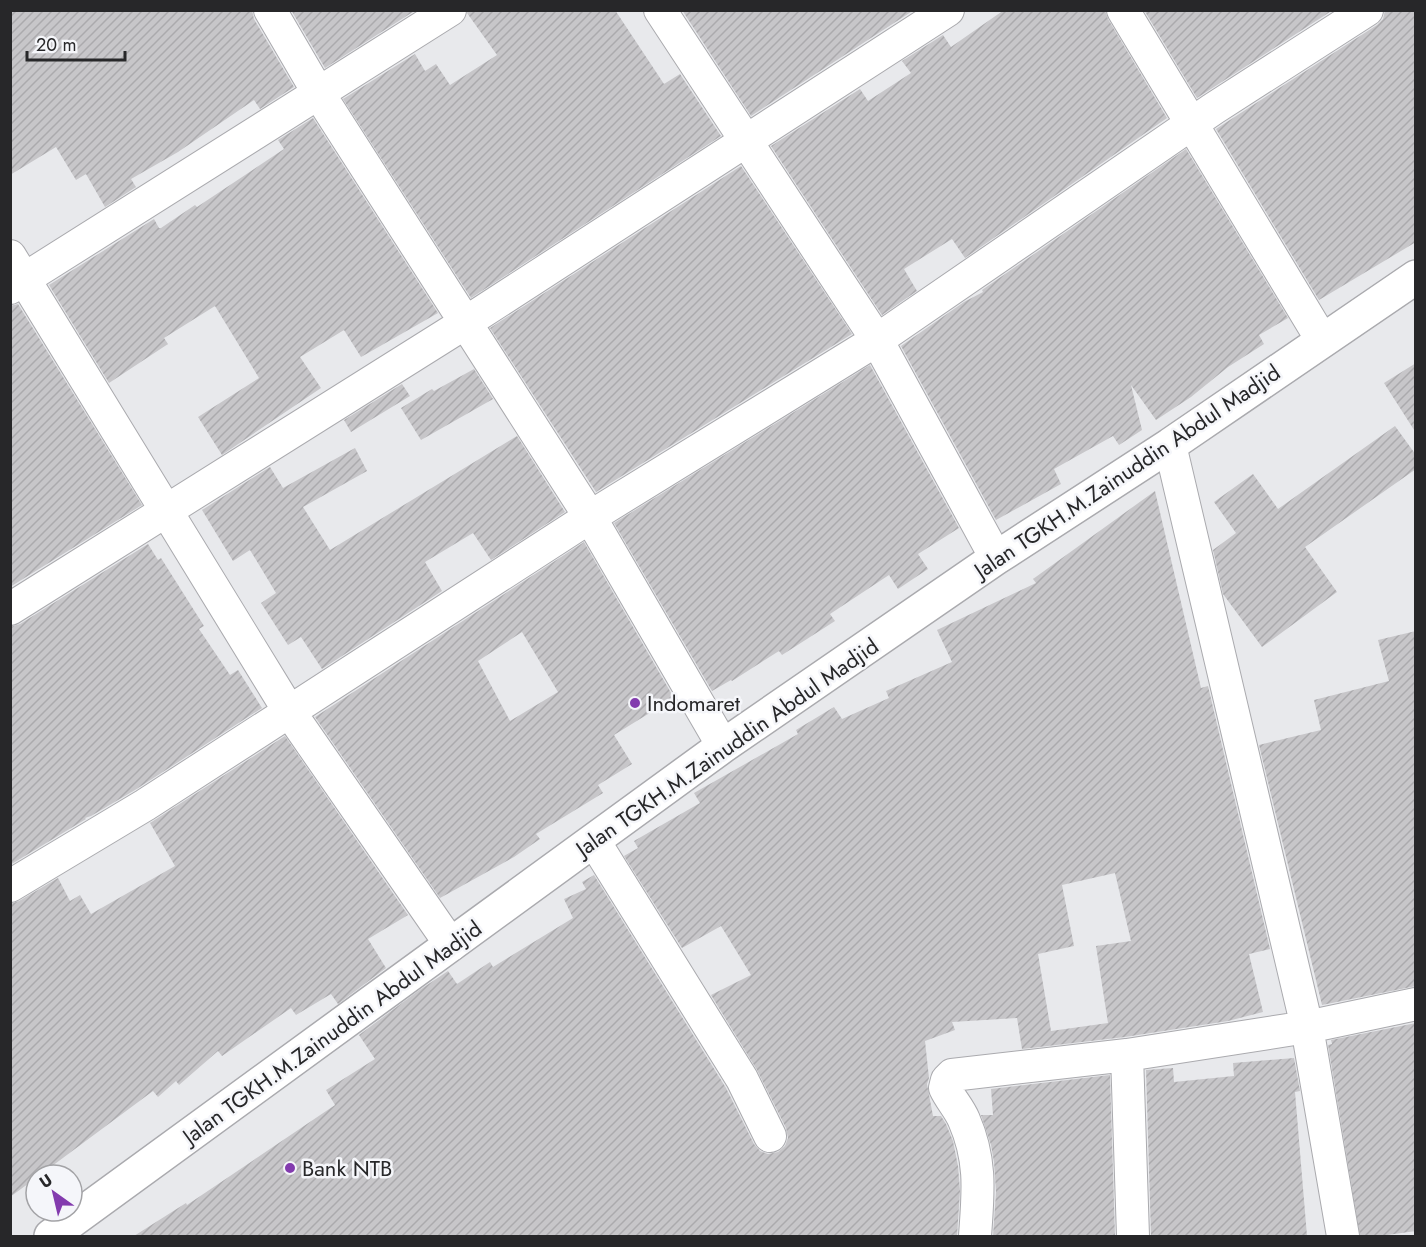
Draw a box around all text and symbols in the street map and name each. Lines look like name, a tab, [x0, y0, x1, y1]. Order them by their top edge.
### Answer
scale bar	[27, 24, 124, 62]
text: 20 m	[36, 32, 76, 58]
street label: Jalan TGKH.M.Zainuddin Abdul Madjid	[965, 356, 1286, 587]
street label: Jalan TGKH.M.Zainuddin Abdul Madjid	[567, 630, 885, 866]
place label: Indomaret	[647, 687, 741, 719]
marker: Indomaret	[628, 696, 642, 710]
street label: Jalan TGKH.M.Zainuddin Abdul Madjid	[173, 912, 488, 1153]
place label: Bank NTB	[302, 1152, 392, 1184]
marker: Bank NTB	[283, 1161, 297, 1175]
north arrow	[24, 1163, 84, 1223]
text: U	[35, 1168, 57, 1194]

